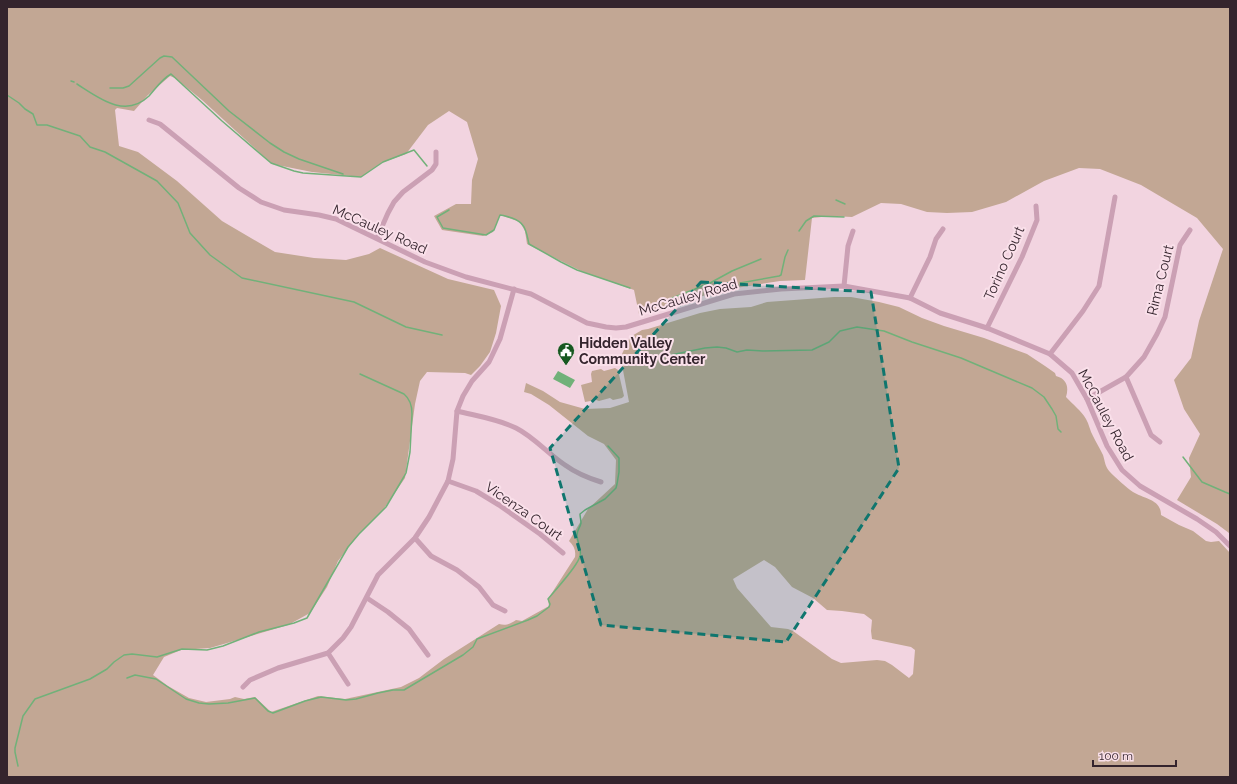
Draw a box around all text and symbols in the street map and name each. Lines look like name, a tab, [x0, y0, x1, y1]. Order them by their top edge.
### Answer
street label: McCauley Road	[330, 201, 430, 257]
street label: Torino Court	[981, 223, 1028, 302]
street label: Rima Court	[1144, 243, 1177, 317]
street label: McCauley Road	[637, 275, 739, 319]
place label: Hidden Valley Community Center	[579, 335, 706, 367]
public building icon: Hidden Valley Community Center	[556, 341, 576, 366]
street label: McCauley Road	[1075, 366, 1137, 464]
street label: Vicenza Court	[482, 478, 566, 544]
scale bar	[1093, 742, 1176, 768]
text: 100 m	[1099, 749, 1133, 763]

